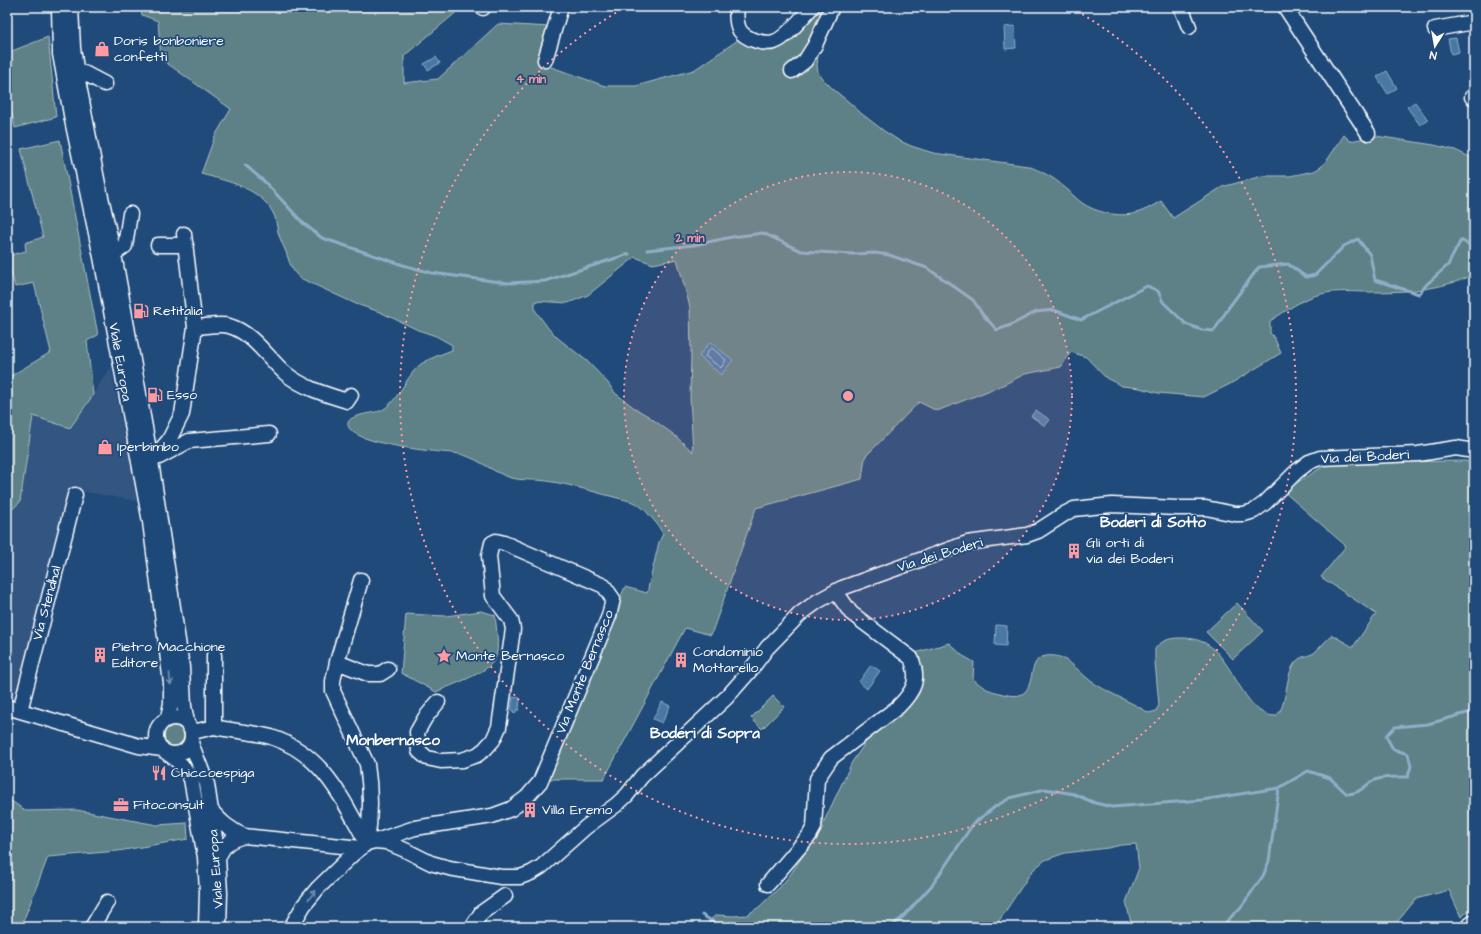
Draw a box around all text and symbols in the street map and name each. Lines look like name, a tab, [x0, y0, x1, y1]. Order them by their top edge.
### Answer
north arrow	[1415, 26, 1455, 66]
place label: Doris bonboniere confetti	[114, 31, 224, 67]
shop icon: Doris bonboniere confetti	[93, 40, 111, 58]
text: N	[1428, 47, 1438, 63]
text: 4 min	[516, 71, 546, 88]
text: 2 min	[675, 230, 704, 247]
place label: Retitalia	[153, 301, 203, 321]
fuel station icon: Retitalia	[132, 302, 150, 320]
street label: Viale Europa	[103, 321, 137, 403]
place label: Esso	[167, 385, 197, 405]
fuel station icon: Esso	[146, 386, 164, 404]
centre of rings	[841, 389, 855, 403]
place label: Iperbimbo	[117, 437, 179, 457]
shop icon: Iperbimbo	[96, 438, 114, 456]
street label: Via dei Boderi	[1320, 445, 1410, 469]
district label: Boderi di Sotto	[1100, 512, 1207, 533]
street label: Via dei Boderi	[895, 532, 985, 578]
place label: Gli orti di via dei Boderi	[1086, 533, 1173, 569]
building icon: Gli orti di via dei Boderi	[1065, 542, 1083, 560]
street label: Via Stendhal	[27, 564, 67, 642]
street label: Via Monte Bernasco	[551, 607, 619, 737]
place label: Pietro Macchione Editore	[112, 637, 226, 673]
place label: Condominio Mottarello	[693, 642, 763, 678]
building icon: Pietro Macchione Editore	[91, 646, 109, 664]
place label: Monte Bernasco	[456, 646, 565, 666]
place icon: Monte Bernasco	[435, 647, 453, 665]
building icon: Condominio Mottarello	[672, 651, 690, 669]
one-way arrow	[167, 673, 174, 686]
district label: Boderi di Sopra	[650, 723, 760, 744]
district label: Monbernasco	[346, 730, 440, 751]
place label: Chiccoespiga	[171, 763, 254, 783]
restaurant icon: Chiccoespiga	[150, 764, 168, 782]
place label: Fitoconsult	[133, 795, 204, 815]
office icon: Fitoconsult	[112, 796, 130, 814]
place label: Villa Eremo	[542, 800, 613, 820]
building icon: Villa Eremo	[521, 801, 539, 819]
street label: Viale Europa	[203, 829, 229, 909]
one-way arrow	[308, 889, 317, 900]

